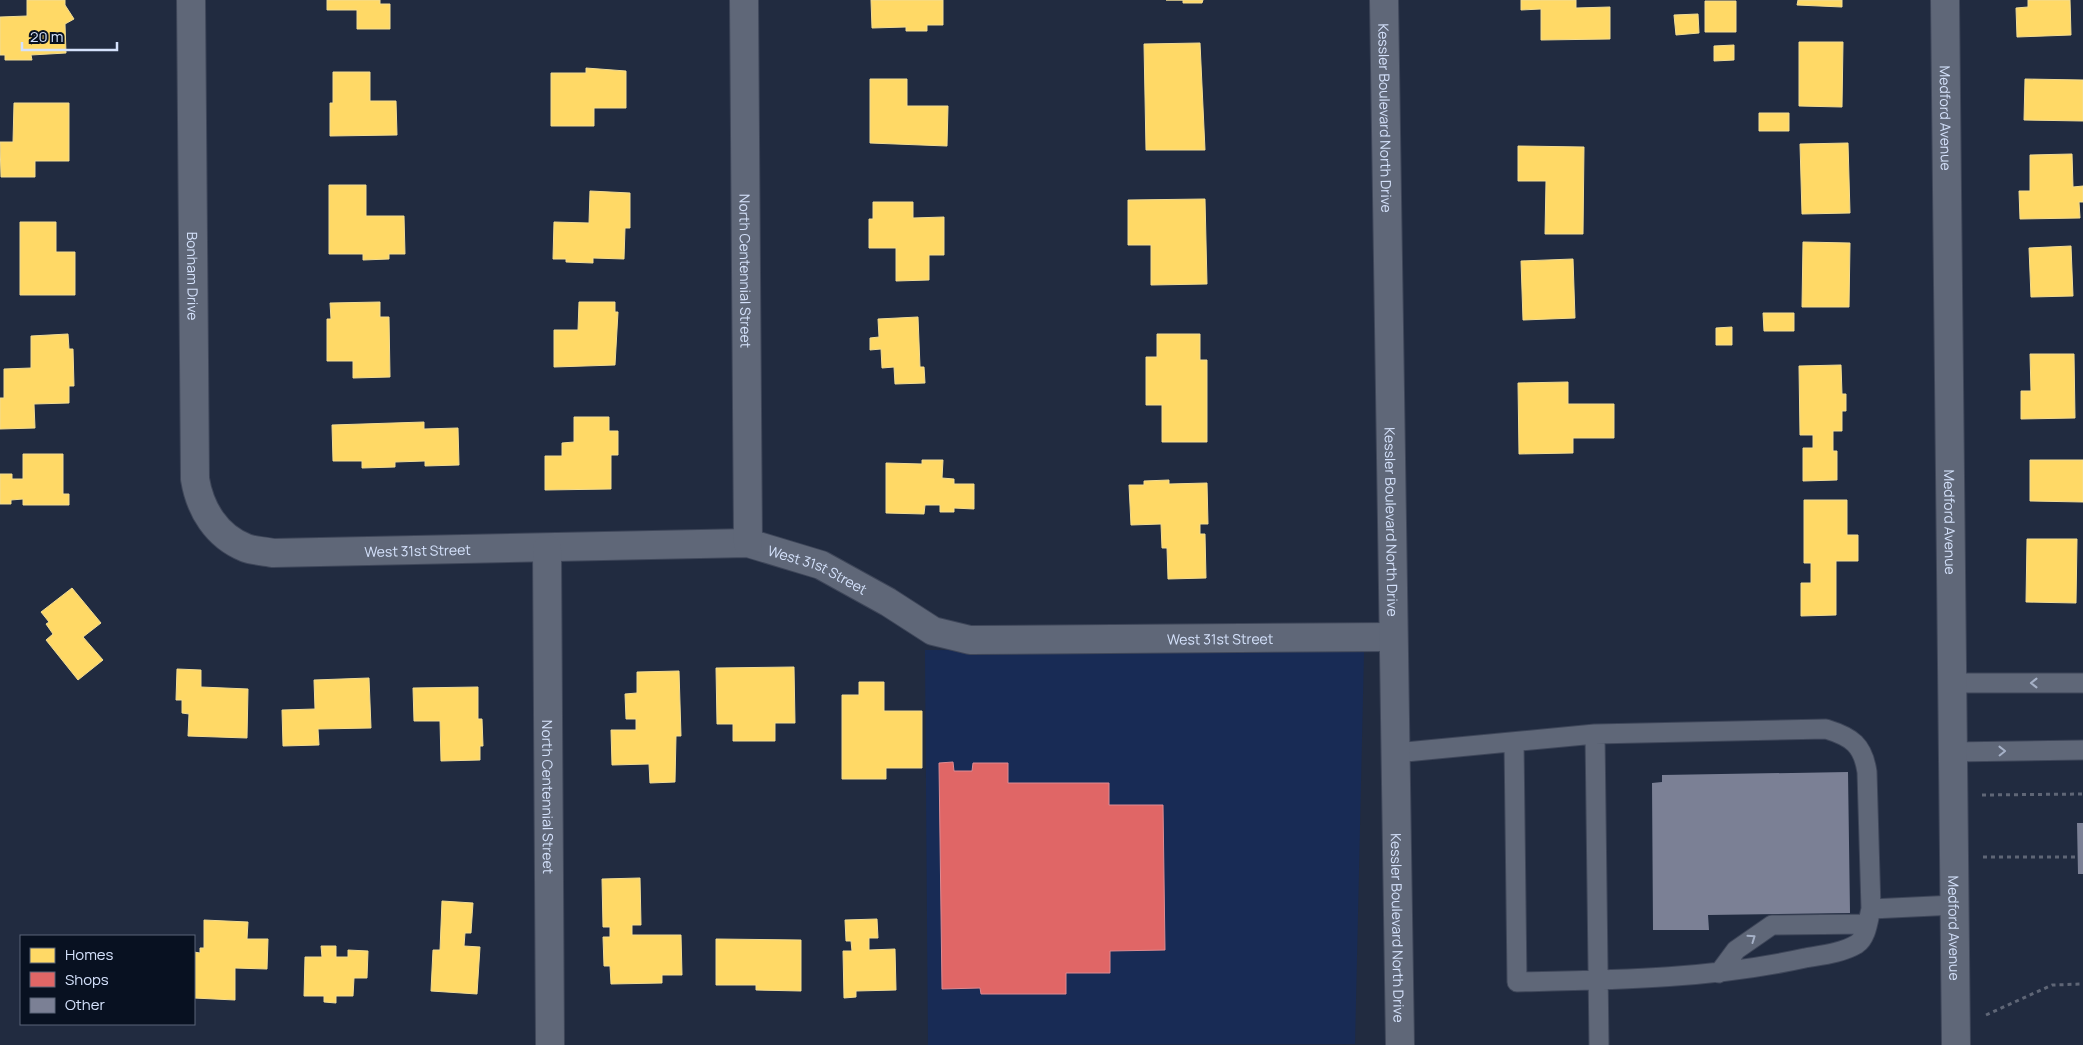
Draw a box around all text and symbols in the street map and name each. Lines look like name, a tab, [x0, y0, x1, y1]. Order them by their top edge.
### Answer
scale bar	[22, 20, 118, 52]
street label: Kessler Boulevard North Drive	[1375, 23, 1397, 213]
text: 20 m	[30, 26, 63, 47]
street label: Medford Avenue	[1936, 65, 1956, 171]
street label: North Centennial Street	[736, 194, 756, 349]
street label: Bonham Drive	[183, 232, 203, 320]
street label: Kessler Boulevard North Drive	[1381, 427, 1403, 617]
street label: Medford Avenue	[1940, 469, 1961, 575]
street label: West 31st Street	[364, 539, 471, 561]
street label: West 31st Street	[766, 540, 871, 598]
street label: West 31st Street	[1167, 628, 1274, 648]
one-way arrow	[2030, 678, 2038, 688]
street label: North Centennial Street	[539, 720, 558, 875]
one-way arrow	[1998, 746, 2006, 756]
street label: Kessler Boulevard North Drive	[1387, 833, 1409, 1023]
street label: Medford Avenue	[1945, 875, 1965, 981]
legend	[20, 935, 195, 1025]
one-way arrow	[1746, 935, 1756, 944]
text: Homes	[65, 944, 114, 965]
text: Shops	[65, 969, 109, 990]
text: Other	[65, 994, 106, 1015]

